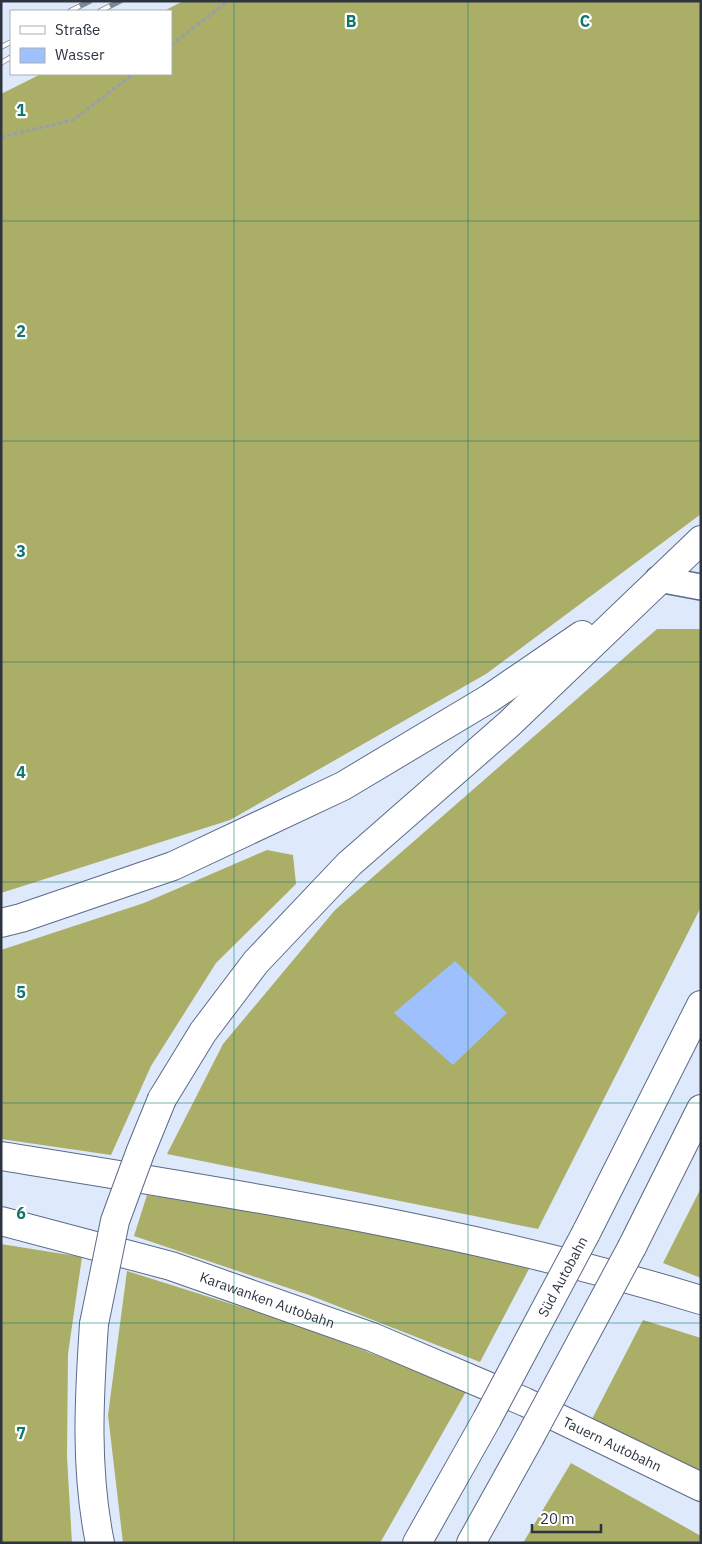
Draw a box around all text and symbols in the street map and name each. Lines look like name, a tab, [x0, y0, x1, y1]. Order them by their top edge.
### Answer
legend	[10, 10, 172, 75]
text: B	[346, 11, 357, 31]
text: C	[580, 11, 590, 31]
text: Straße	[55, 20, 100, 39]
text: Wasser	[55, 45, 105, 64]
text: 1	[16, 100, 26, 120]
text: 2	[16, 321, 26, 341]
text: 3	[16, 541, 26, 561]
text: 4	[16, 762, 26, 782]
text: 5	[16, 982, 26, 1002]
text: 6	[16, 1203, 26, 1223]
street label: Süd Autobahn	[534, 1234, 591, 1320]
street label: Karawanken Autobahn	[197, 1268, 337, 1332]
street label: Tauern Autobahn	[560, 1413, 665, 1476]
text: 7	[16, 1423, 26, 1443]
scale bar	[532, 1502, 601, 1534]
text: 20 m	[540, 1509, 575, 1528]

